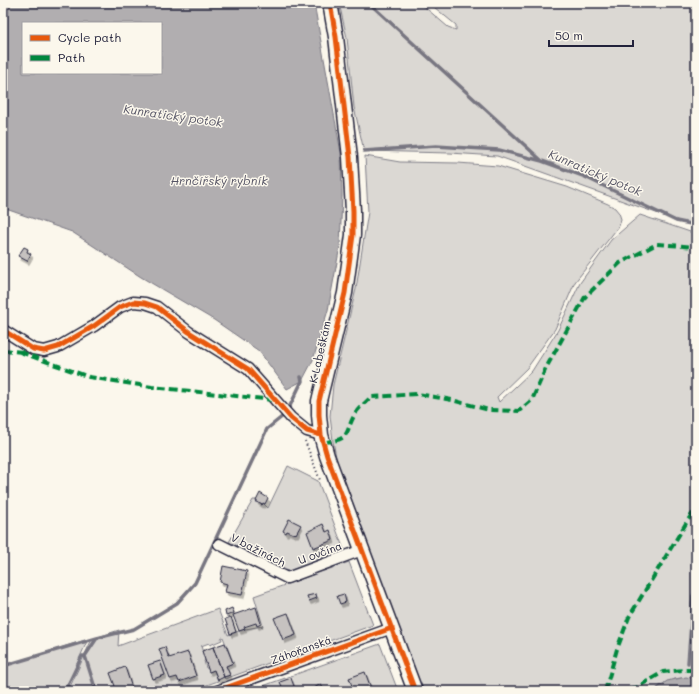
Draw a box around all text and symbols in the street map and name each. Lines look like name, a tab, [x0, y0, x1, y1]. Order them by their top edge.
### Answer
legend	[22, 22, 162, 74]
scale bar	[549, 22, 633, 48]
text: 50 m	[555, 27, 583, 43]
text: Cycle path	[58, 29, 121, 45]
text: Path	[58, 49, 85, 65]
water label: Kunratický potok	[123, 100, 224, 130]
water label: Kunratický potok	[546, 145, 645, 199]
water label: Hrnčířský rybník	[170, 172, 268, 188]
street label: K Labeškám	[305, 319, 334, 384]
street label: V bažinách	[228, 529, 288, 570]
street label: U ovčína	[296, 538, 344, 567]
street label: Záhořanská	[268, 632, 333, 667]

